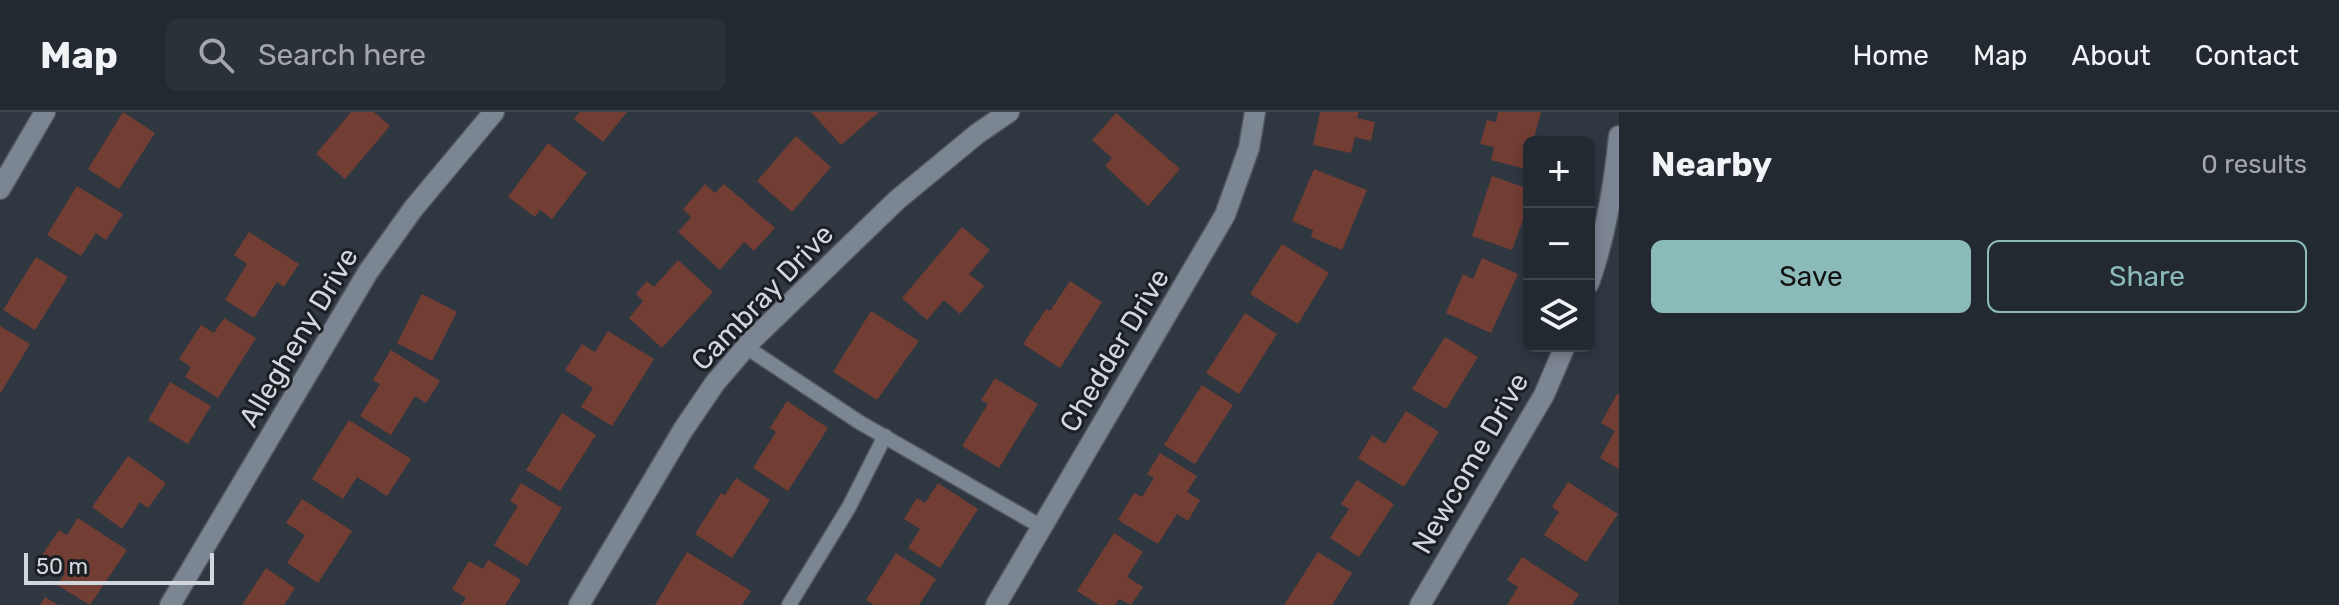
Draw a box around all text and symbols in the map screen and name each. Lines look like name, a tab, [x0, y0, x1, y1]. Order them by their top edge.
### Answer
search box	[166, 19, 726, 91]
text: Map	[40, 32, 118, 78]
icon: search	[194, 33, 238, 77]
text: Search here	[258, 37, 426, 73]
text: Home	[1852, 39, 1929, 72]
text: Map	[1973, 39, 2027, 72]
text: About	[2071, 39, 2151, 72]
text: Contact	[2195, 39, 2299, 72]
map controls	[1523, 136, 1595, 352]
button: +	[1523, 136, 1595, 208]
text: Nearby	[1651, 144, 1772, 185]
text: 0 results	[2201, 149, 2307, 180]
button: −	[1523, 208, 1595, 280]
street label: Cambray Drive	[684, 217, 840, 377]
button: Save	[1651, 240, 1971, 313]
button: Share	[1987, 240, 2307, 313]
street label: Allegheny Drive	[232, 242, 365, 433]
street label: Chedder Drive	[1053, 263, 1176, 438]
button: layers	[1523, 280, 1595, 352]
street label: Newcome Drive	[1405, 367, 1536, 559]
scale bar	[24, 549, 214, 585]
text: 50 m	[36, 553, 88, 580]

